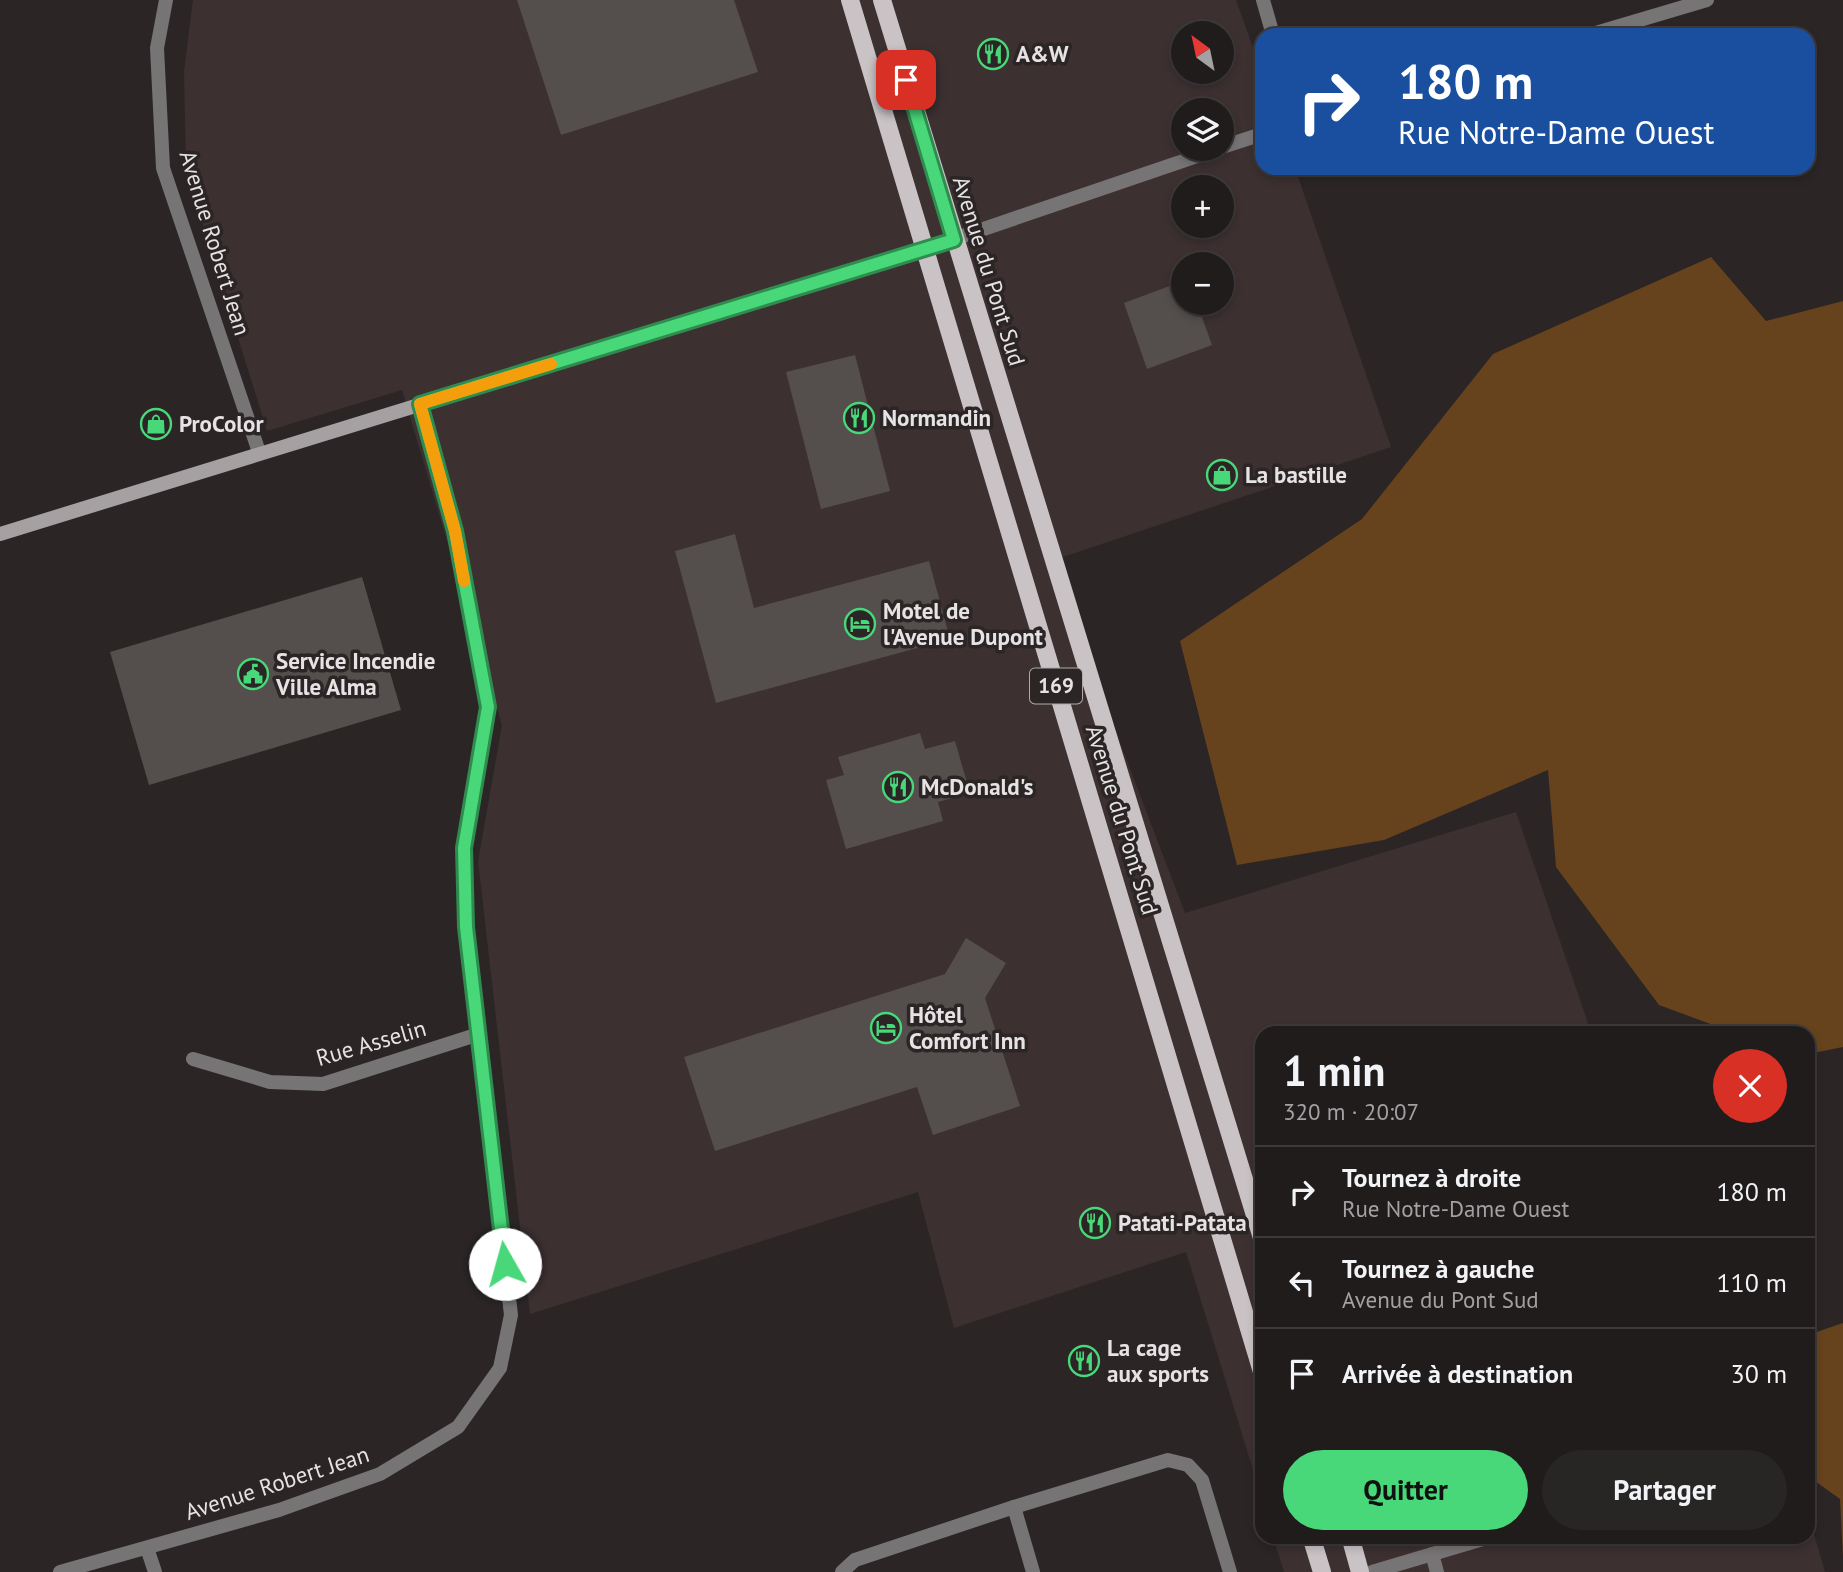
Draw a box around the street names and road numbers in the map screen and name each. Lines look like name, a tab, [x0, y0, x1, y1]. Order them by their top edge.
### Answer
street label: Avenue Robert Jean	[174, 147, 257, 339]
street label: Avenue du Pont Sud	[947, 173, 1032, 369]
road number: 169	[1030, 668, 1082, 704]
street label: Avenue du Pont Sud	[1080, 722, 1165, 918]
street label: Rue Asselin	[313, 1013, 429, 1072]
street label: Avenue Robert Jean	[181, 1439, 373, 1526]

